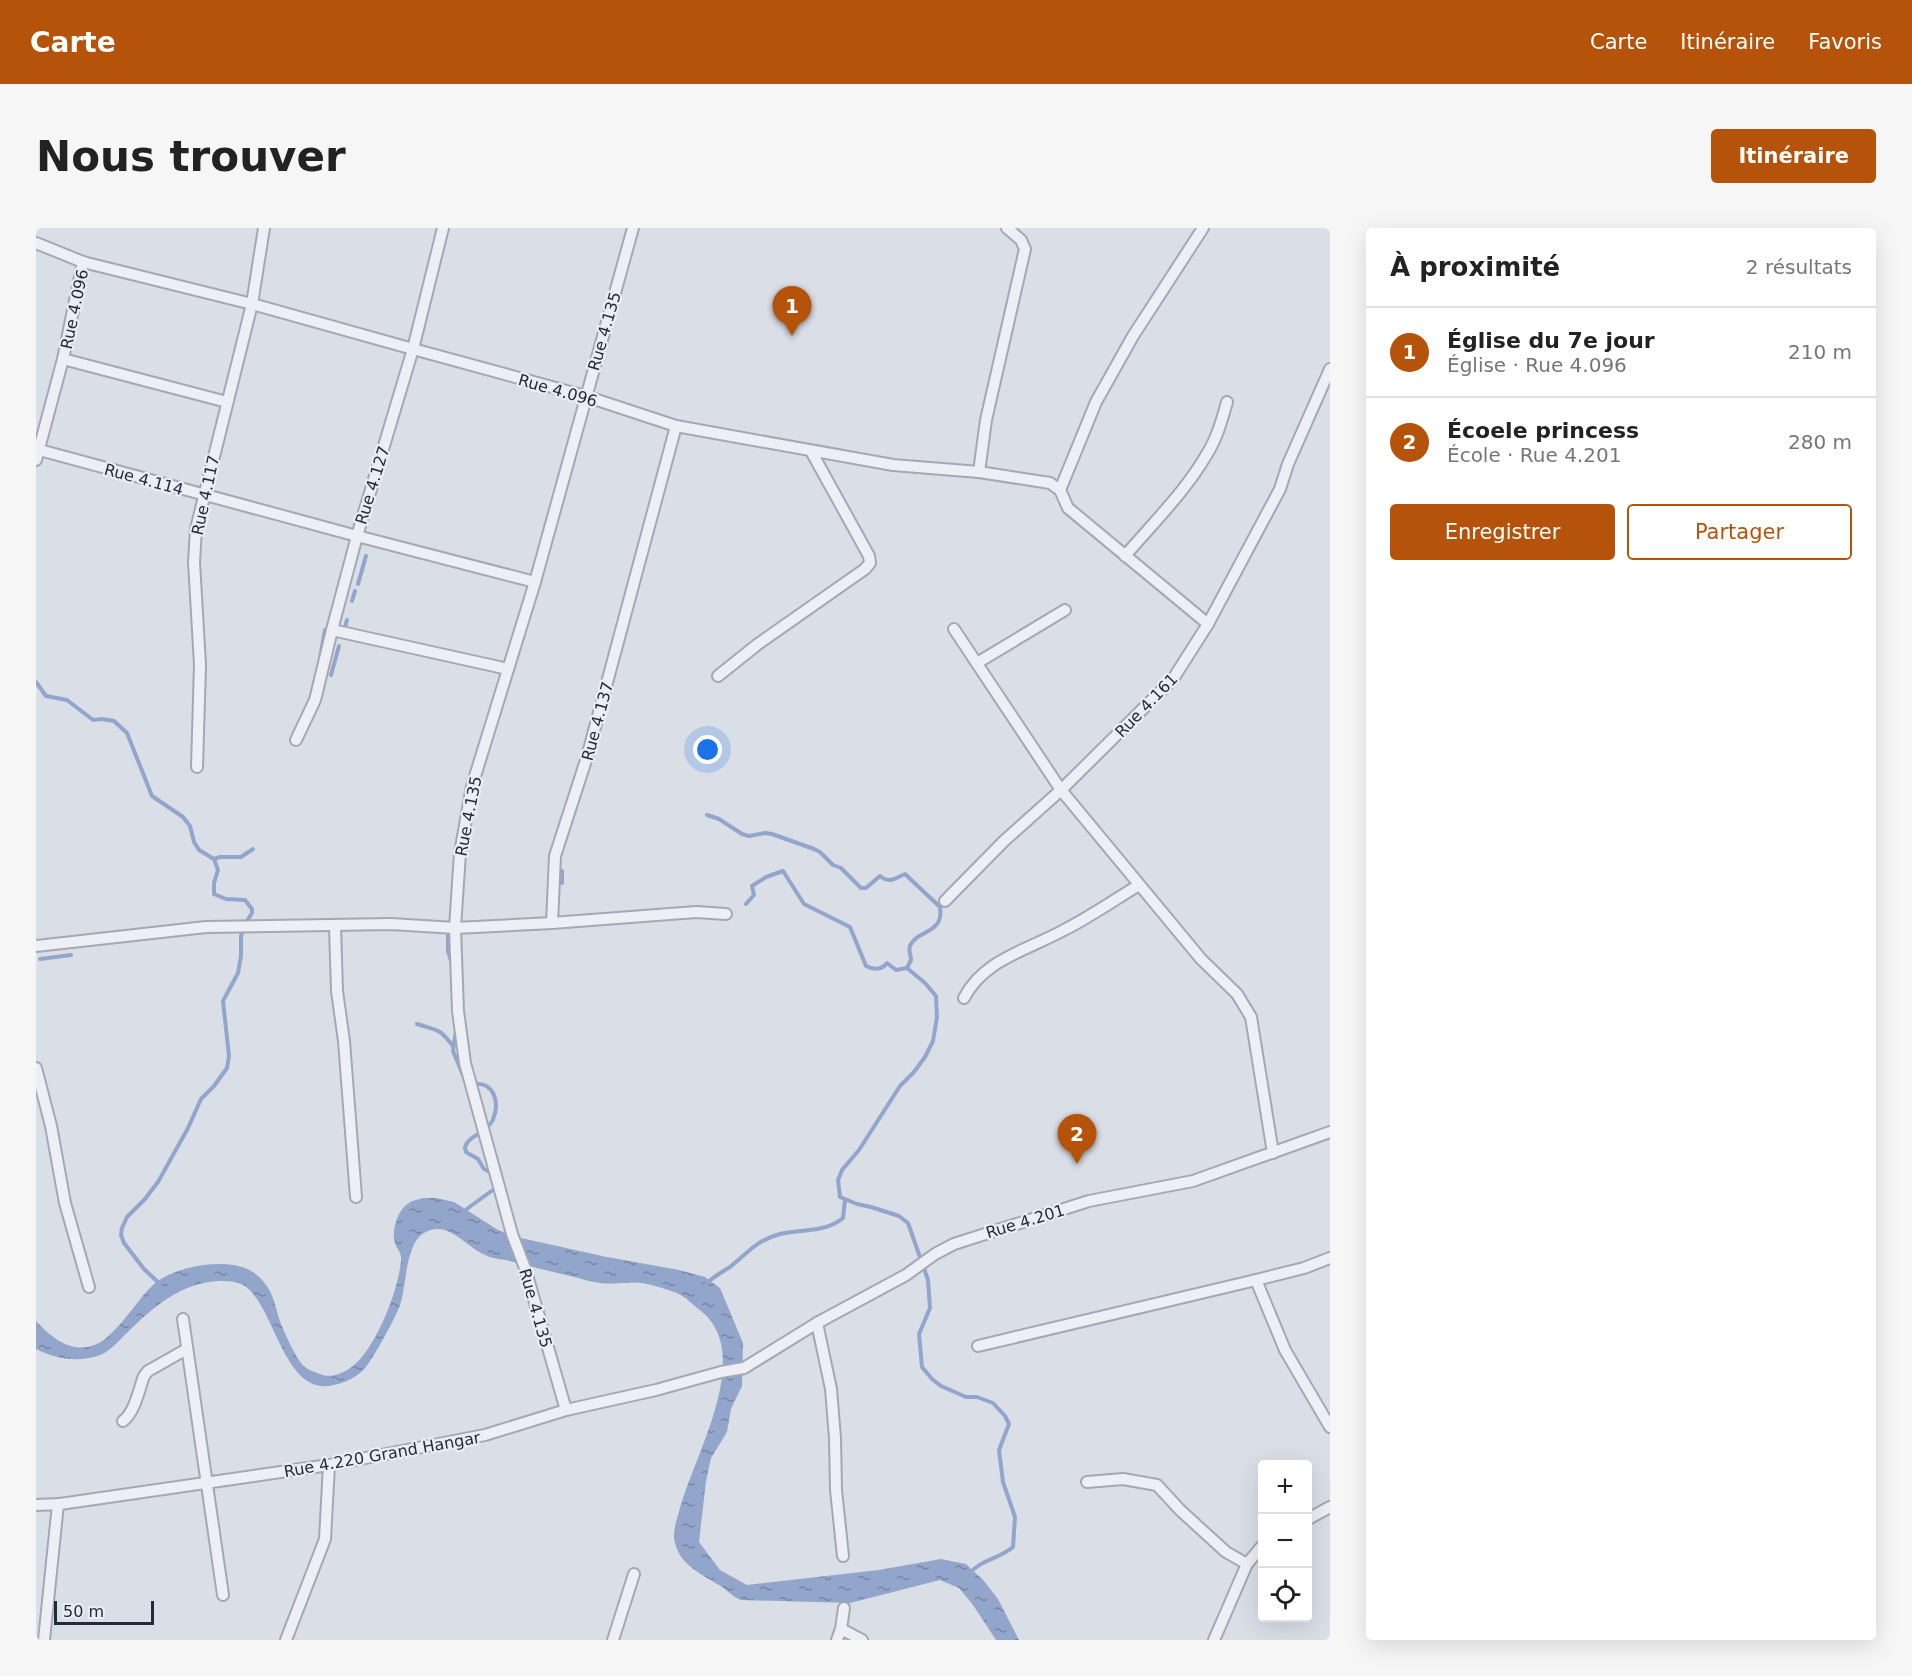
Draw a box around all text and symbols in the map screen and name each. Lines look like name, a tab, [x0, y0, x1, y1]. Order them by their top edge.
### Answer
text: Carte	[30, 26, 116, 59]
text: Carte	[1590, 30, 1647, 54]
text: Itinéraire	[1680, 30, 1775, 54]
text: Favoris	[1808, 30, 1882, 54]
button: Itinéraire	[1711, 129, 1876, 183]
text: Nous trouver	[36, 132, 346, 181]
text: À proximité	[1390, 252, 1560, 282]
text: 2 résultats	[1746, 255, 1852, 279]
street label: Rue 4.096	[57, 267, 92, 351]
pin: 1	[772, 286, 812, 336]
street label: Rue 4.135	[584, 289, 625, 373]
text: Église du 7e jour	[1447, 328, 1655, 353]
text: 1	[1403, 340, 1416, 364]
text: 210 m	[1788, 340, 1852, 364]
text: Église · Rue 4.096	[1447, 353, 1627, 377]
street label: Rue 4.096	[516, 370, 600, 411]
text: Écoele princess	[1447, 418, 1639, 443]
text: 2	[1403, 430, 1416, 454]
text: 280 m	[1788, 430, 1852, 454]
text: École · Rue 4.201	[1447, 443, 1621, 467]
street label: Rue 4.127	[352, 444, 393, 527]
street label: Rue 4.117	[188, 453, 223, 537]
street label: Rue 4.114	[102, 460, 186, 499]
button: Enregistrer	[1390, 504, 1615, 560]
button: Partager	[1627, 504, 1852, 560]
street label: Rue 4.161	[1111, 670, 1181, 741]
street label: Rue 4.137	[578, 679, 617, 763]
your location	[693, 735, 722, 764]
street label: Rue 4.135	[451, 774, 486, 858]
pin: 2	[1058, 1114, 1096, 1164]
street label: Rue 4.201	[984, 1201, 1067, 1242]
street label: Rue 4.135	[515, 1266, 556, 1350]
street label: Rue 4.220 Grand Hangar	[282, 1428, 482, 1481]
map controls	[1258, 1460, 1312, 1622]
button: +	[1258, 1460, 1312, 1514]
button: −	[1258, 1514, 1312, 1568]
button: locate	[1258, 1568, 1312, 1622]
scale bar	[54, 1598, 154, 1626]
text: 50 m	[63, 1602, 104, 1621]

